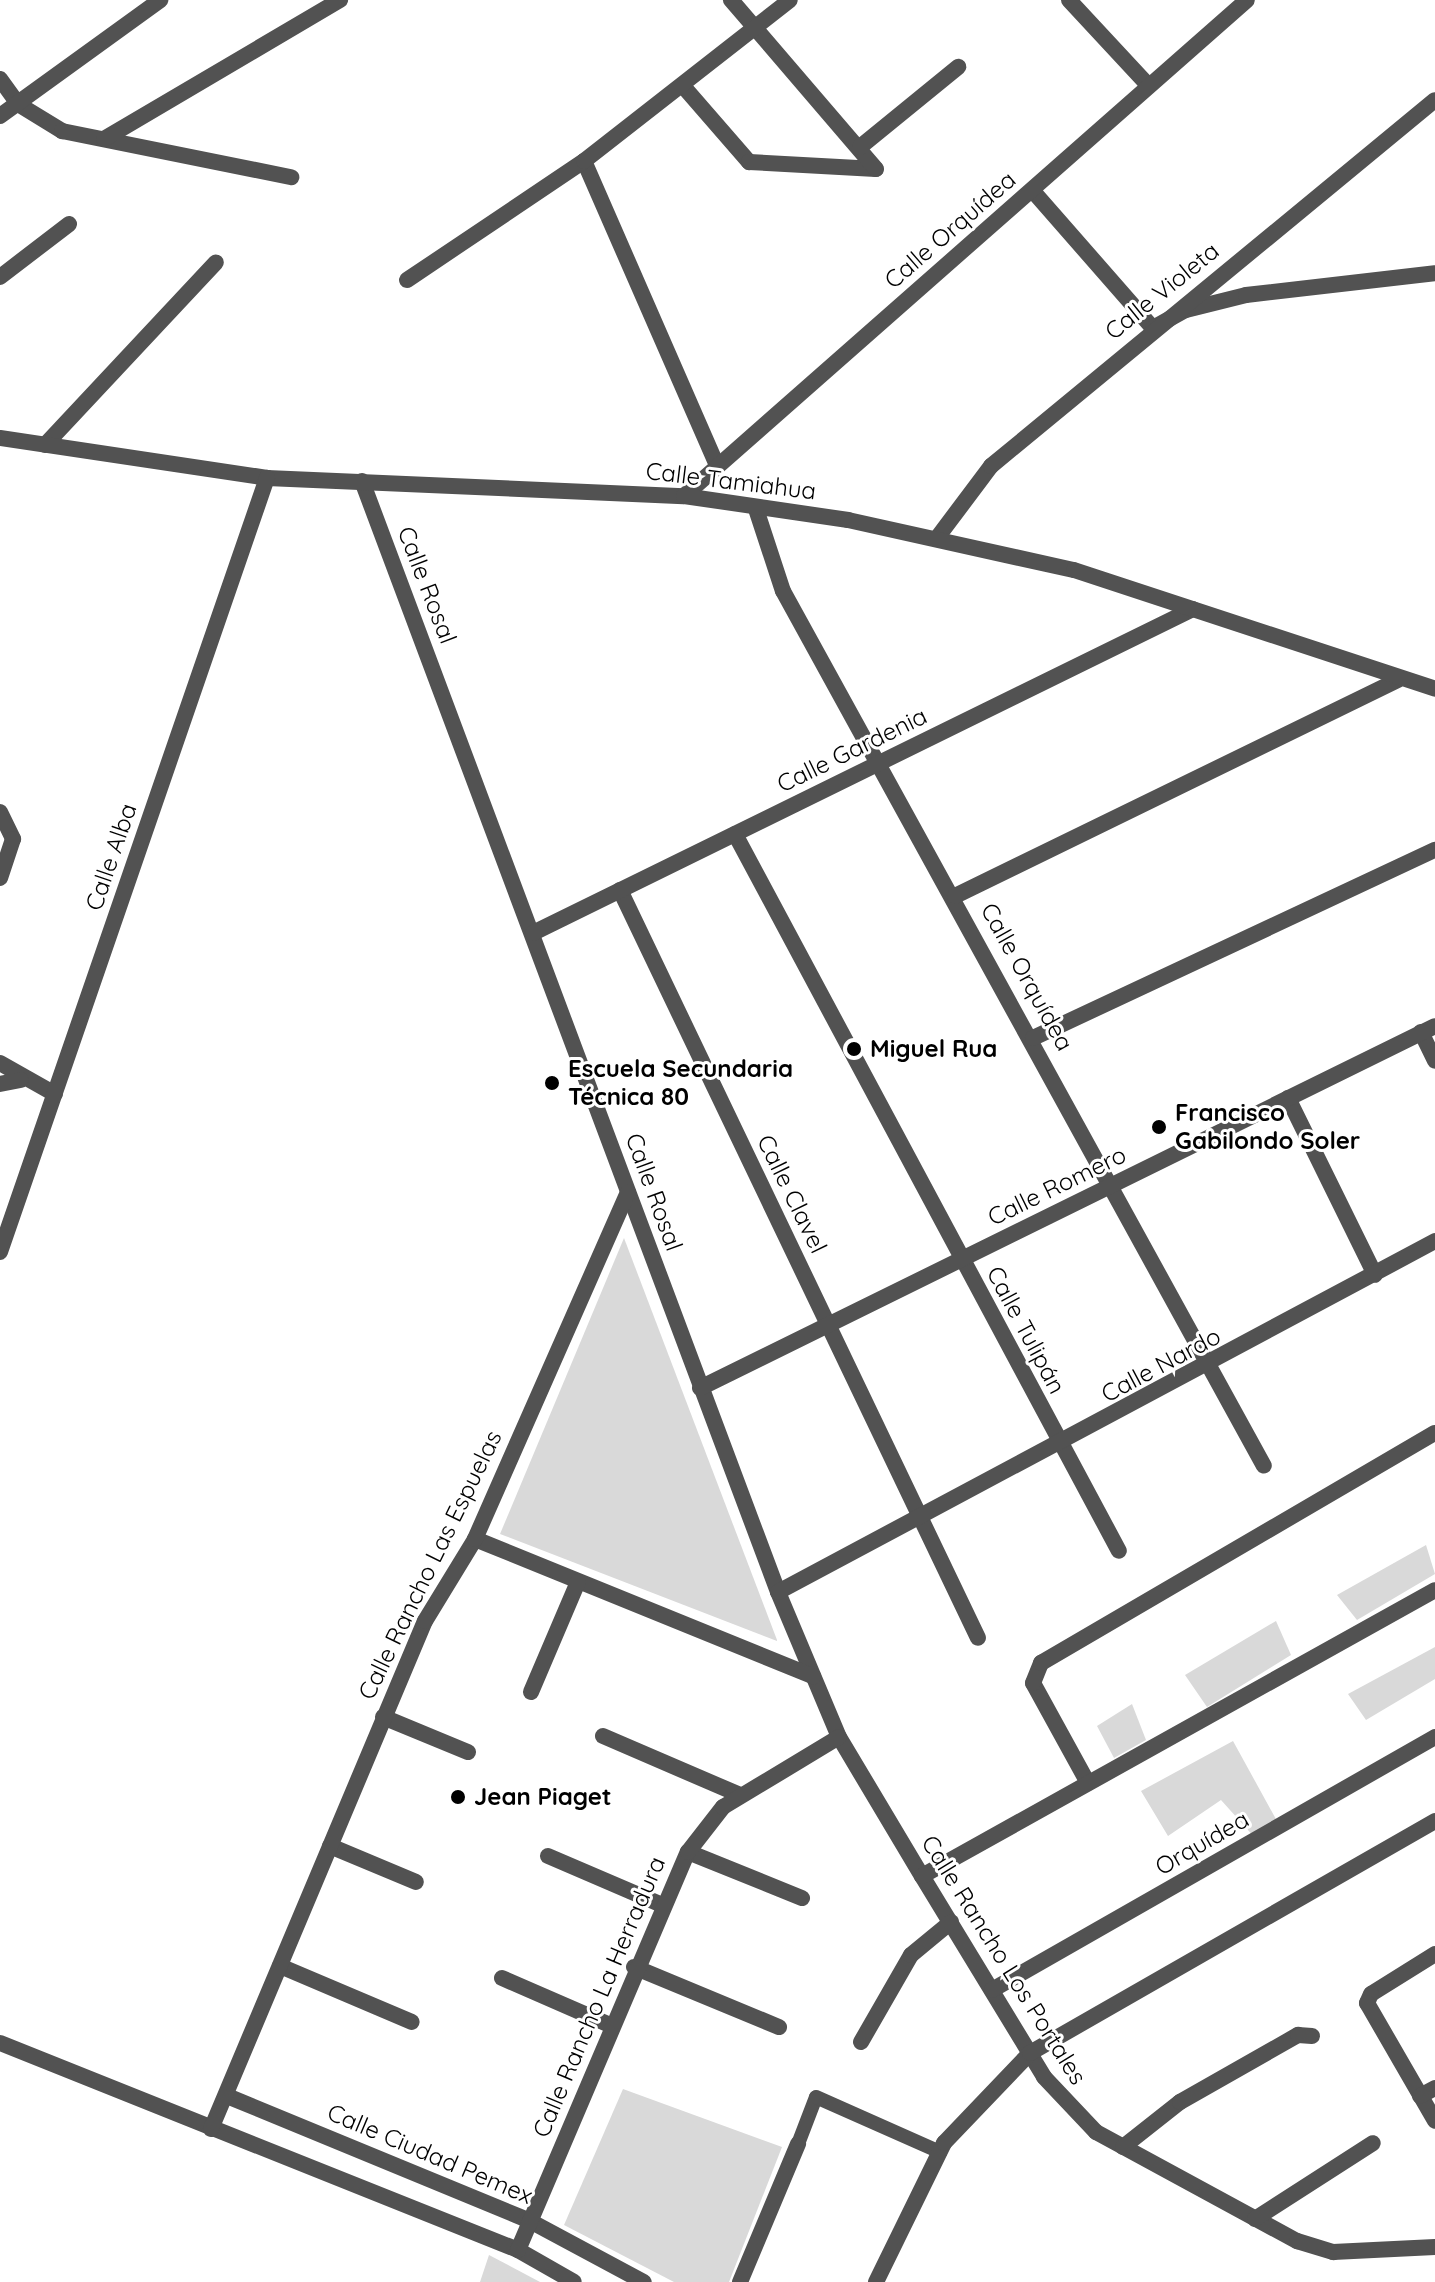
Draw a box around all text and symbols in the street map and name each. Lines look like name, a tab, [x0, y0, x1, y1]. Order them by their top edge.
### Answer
street label: Calle Orquídea	[879, 165, 1021, 295]
street label: Calle Violeta	[1099, 236, 1225, 346]
street label: Calle Tamiahua	[644, 456, 818, 506]
street label: Calle Rosal	[391, 522, 463, 648]
street label: Calle Gardenia	[772, 701, 932, 799]
street label: Calle Alba	[79, 800, 143, 914]
street label: Calle Orquídea	[975, 898, 1079, 1056]
place label: Miguel Rua	[870, 1035, 997, 1063]
marker: Miguel Rua	[845, 1040, 863, 1058]
place label: Escuela Secundaria Técnica 80	[568, 1055, 793, 1111]
marker: Escuela Secundaria Técnica 80	[543, 1074, 561, 1092]
place label: Francisco Gabilondo Soler	[1175, 1099, 1360, 1155]
marker: Francisco Gabilondo Soler	[1150, 1118, 1168, 1136]
street label: Calle Rosal	[619, 1129, 689, 1255]
street label: Calle Clavel	[751, 1130, 833, 1258]
street label: Calle Romero	[983, 1140, 1131, 1232]
street label: Calle Tulipán	[980, 1261, 1072, 1399]
street label: Calle Nardo	[1096, 1322, 1226, 1408]
street label: Calle Rancho Las Espuelas	[352, 1426, 508, 1704]
place label: Jean Piaget	[474, 1783, 612, 1811]
marker: Jean Piaget	[449, 1788, 467, 1806]
street label: Orquídea	[1150, 1805, 1254, 1881]
street label: Calle Rancho Los Portales	[915, 1830, 1093, 2090]
street label: Calle Rancho La Herradura	[527, 1852, 671, 2142]
street label: Calle Ciudad Pemex	[323, 2098, 537, 2210]

